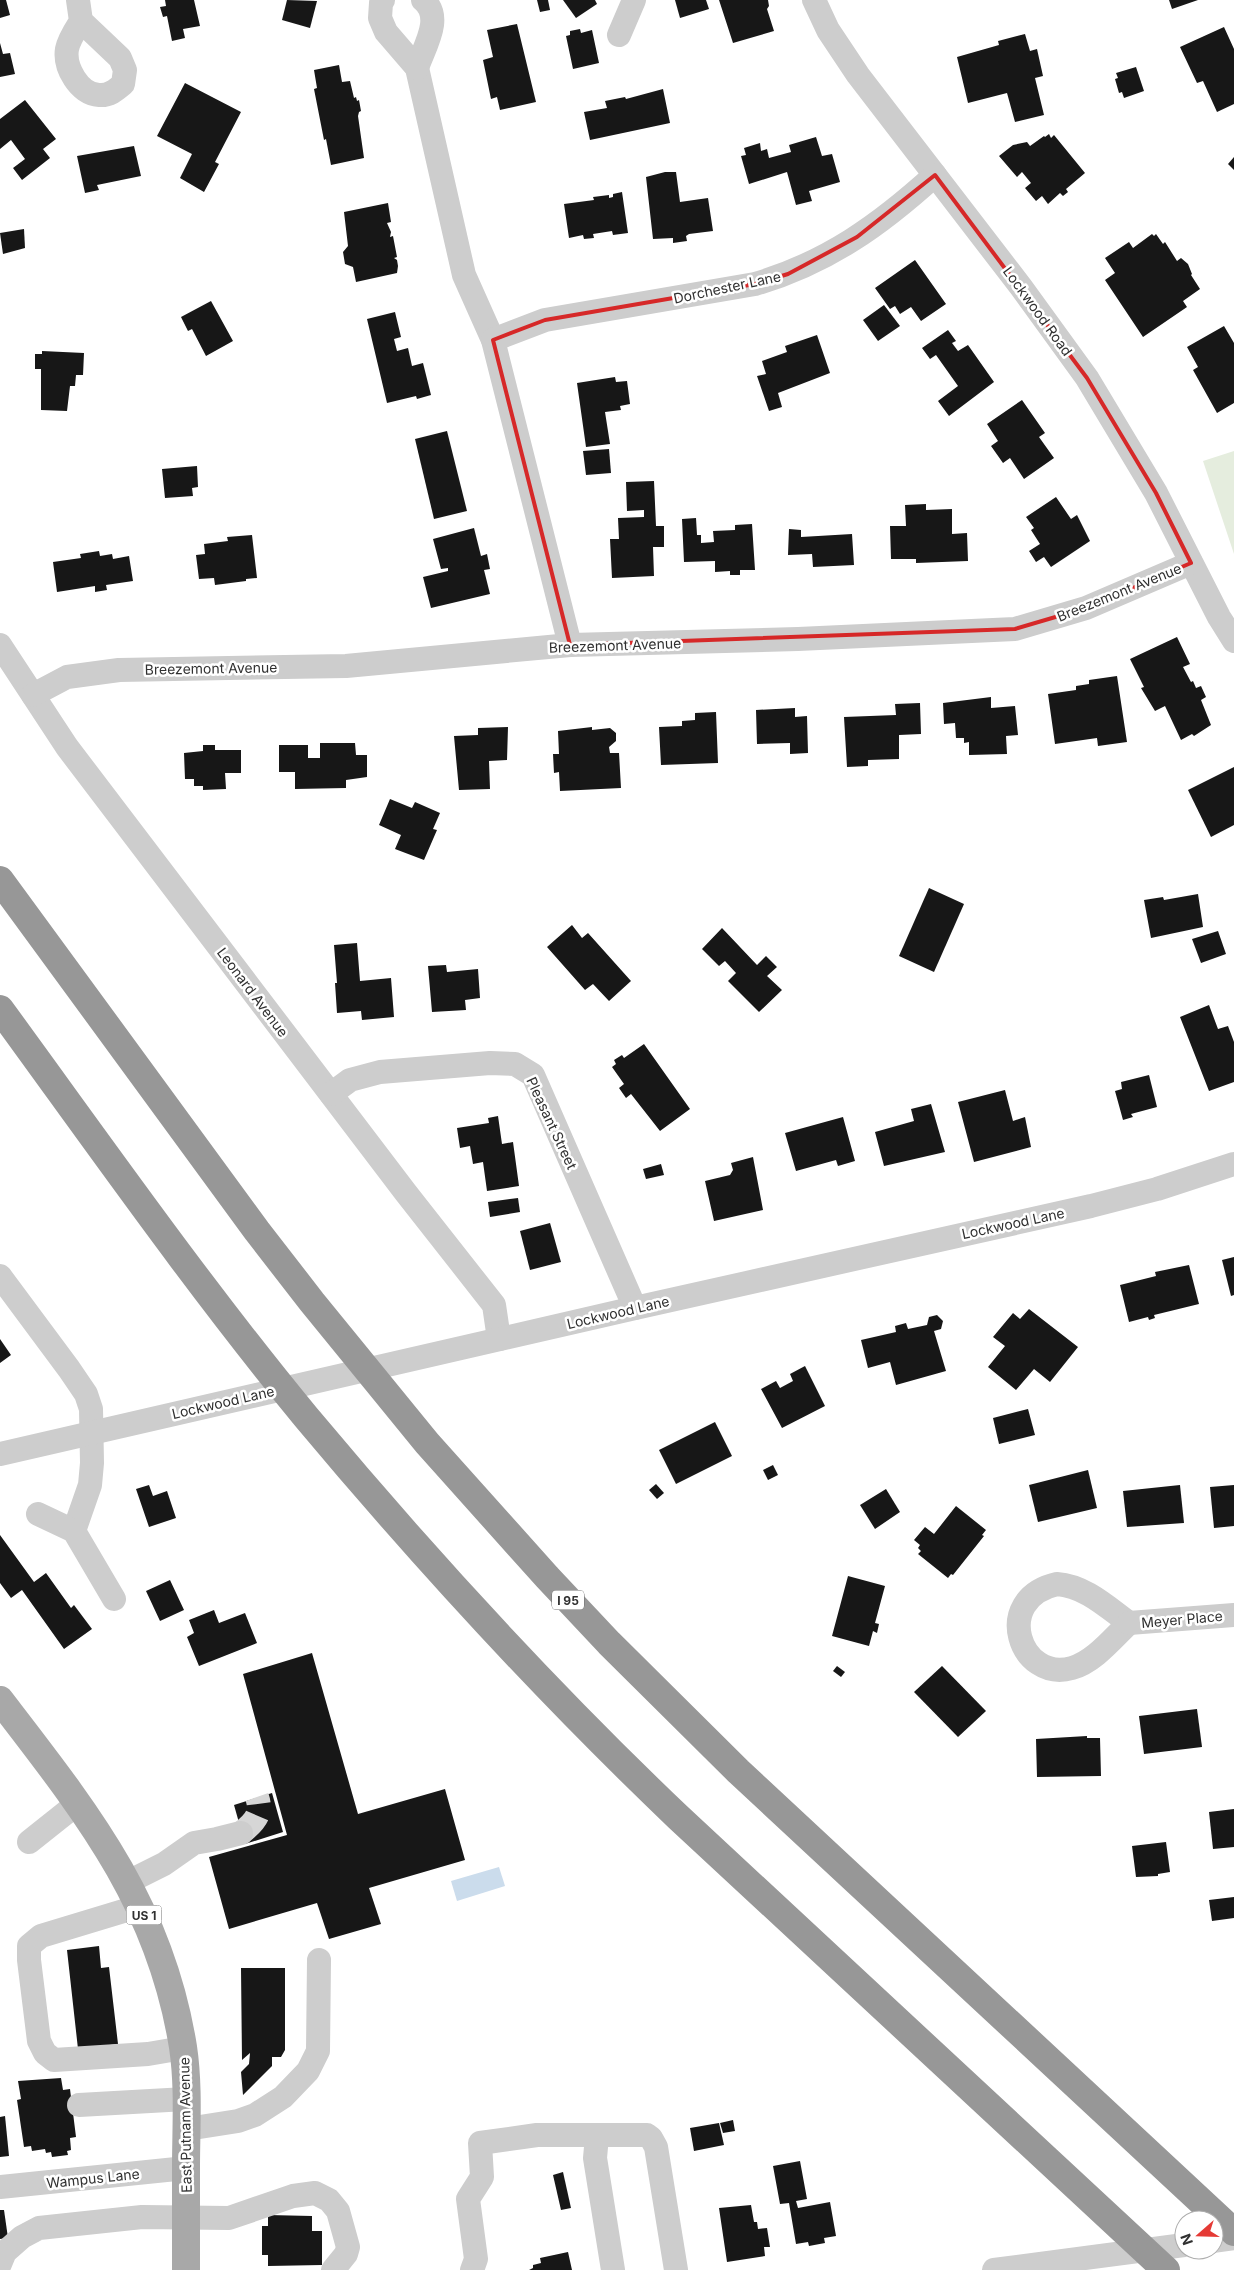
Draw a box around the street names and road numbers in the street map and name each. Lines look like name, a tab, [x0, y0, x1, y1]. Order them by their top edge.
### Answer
street label: Lockwood Road	[1000, 263, 1076, 359]
street label: Dorchester Lane	[672, 267, 782, 307]
street label: Breezemont Avenue	[1054, 559, 1184, 625]
street label: Breezemont Avenue	[548, 634, 682, 656]
street label: Breezemont Avenue	[145, 658, 277, 678]
street label: Leonard Avenue	[214, 944, 292, 1040]
street label: Pleasant Street	[523, 1074, 581, 1172]
street label: Lockwood Lane	[960, 1204, 1066, 1242]
street label: Lockwood Lane	[565, 1292, 671, 1332]
street label: Lockwood Lane	[170, 1382, 276, 1422]
road number: I 95	[552, 1590, 584, 1610]
street label: Meyer Place	[1140, 1607, 1224, 1631]
road number: US 1	[126, 1906, 162, 1924]
street label: East Putnam Avenue	[175, 2057, 195, 2193]
street label: Wampus Lane	[46, 2165, 140, 2191]

